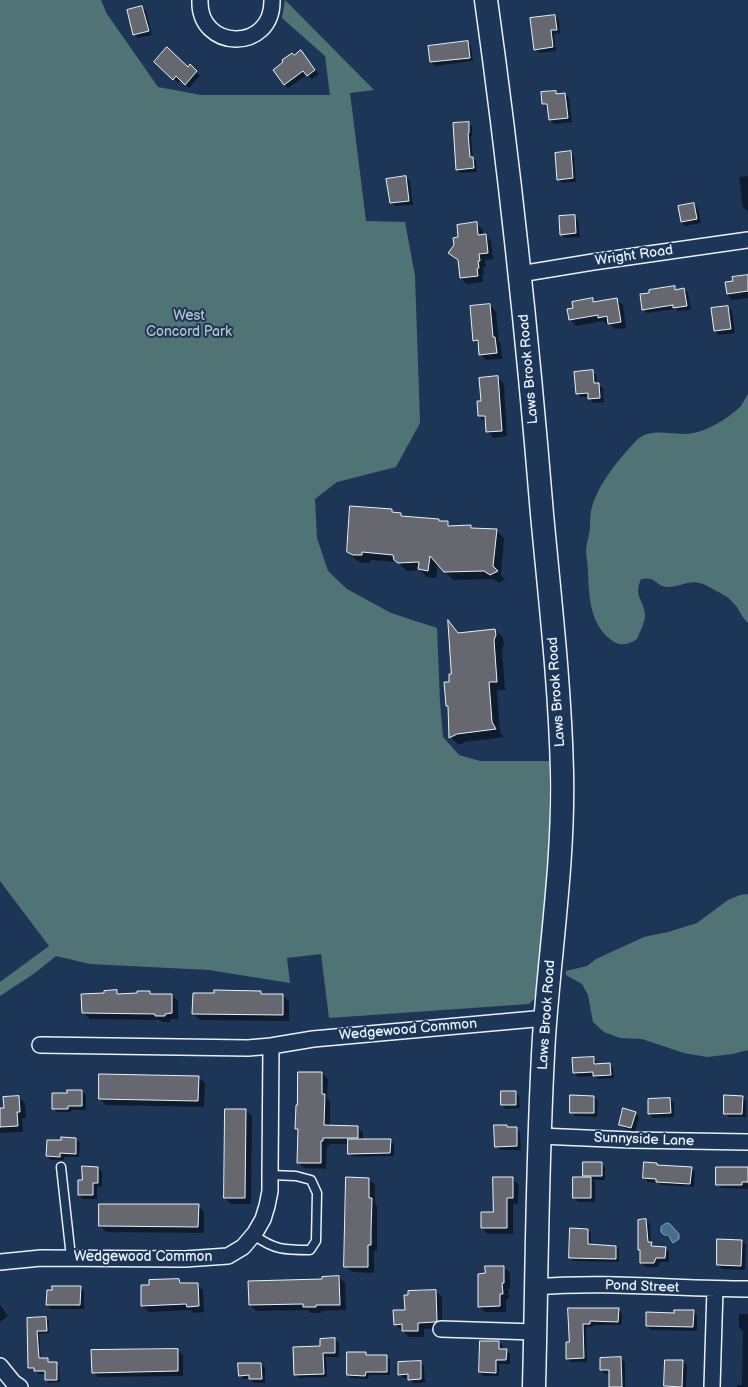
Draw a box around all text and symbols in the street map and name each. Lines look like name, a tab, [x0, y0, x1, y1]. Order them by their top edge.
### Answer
street label: Wright Road	[594, 242, 674, 270]
park label: West Concord Park	[146, 308, 232, 340]
street label: Laws Brook Road	[516, 313, 542, 425]
street label: Laws Brook Road	[545, 636, 569, 748]
street label: Laws Brook Road	[535, 959, 559, 1071]
street label: Wedgewood Common	[338, 1016, 478, 1044]
street label: Sunnyside Lane	[594, 1130, 694, 1150]
street label: Wedgewood Common	[74, 1249, 212, 1265]
street label: Pond Street	[605, 1277, 679, 1297]

